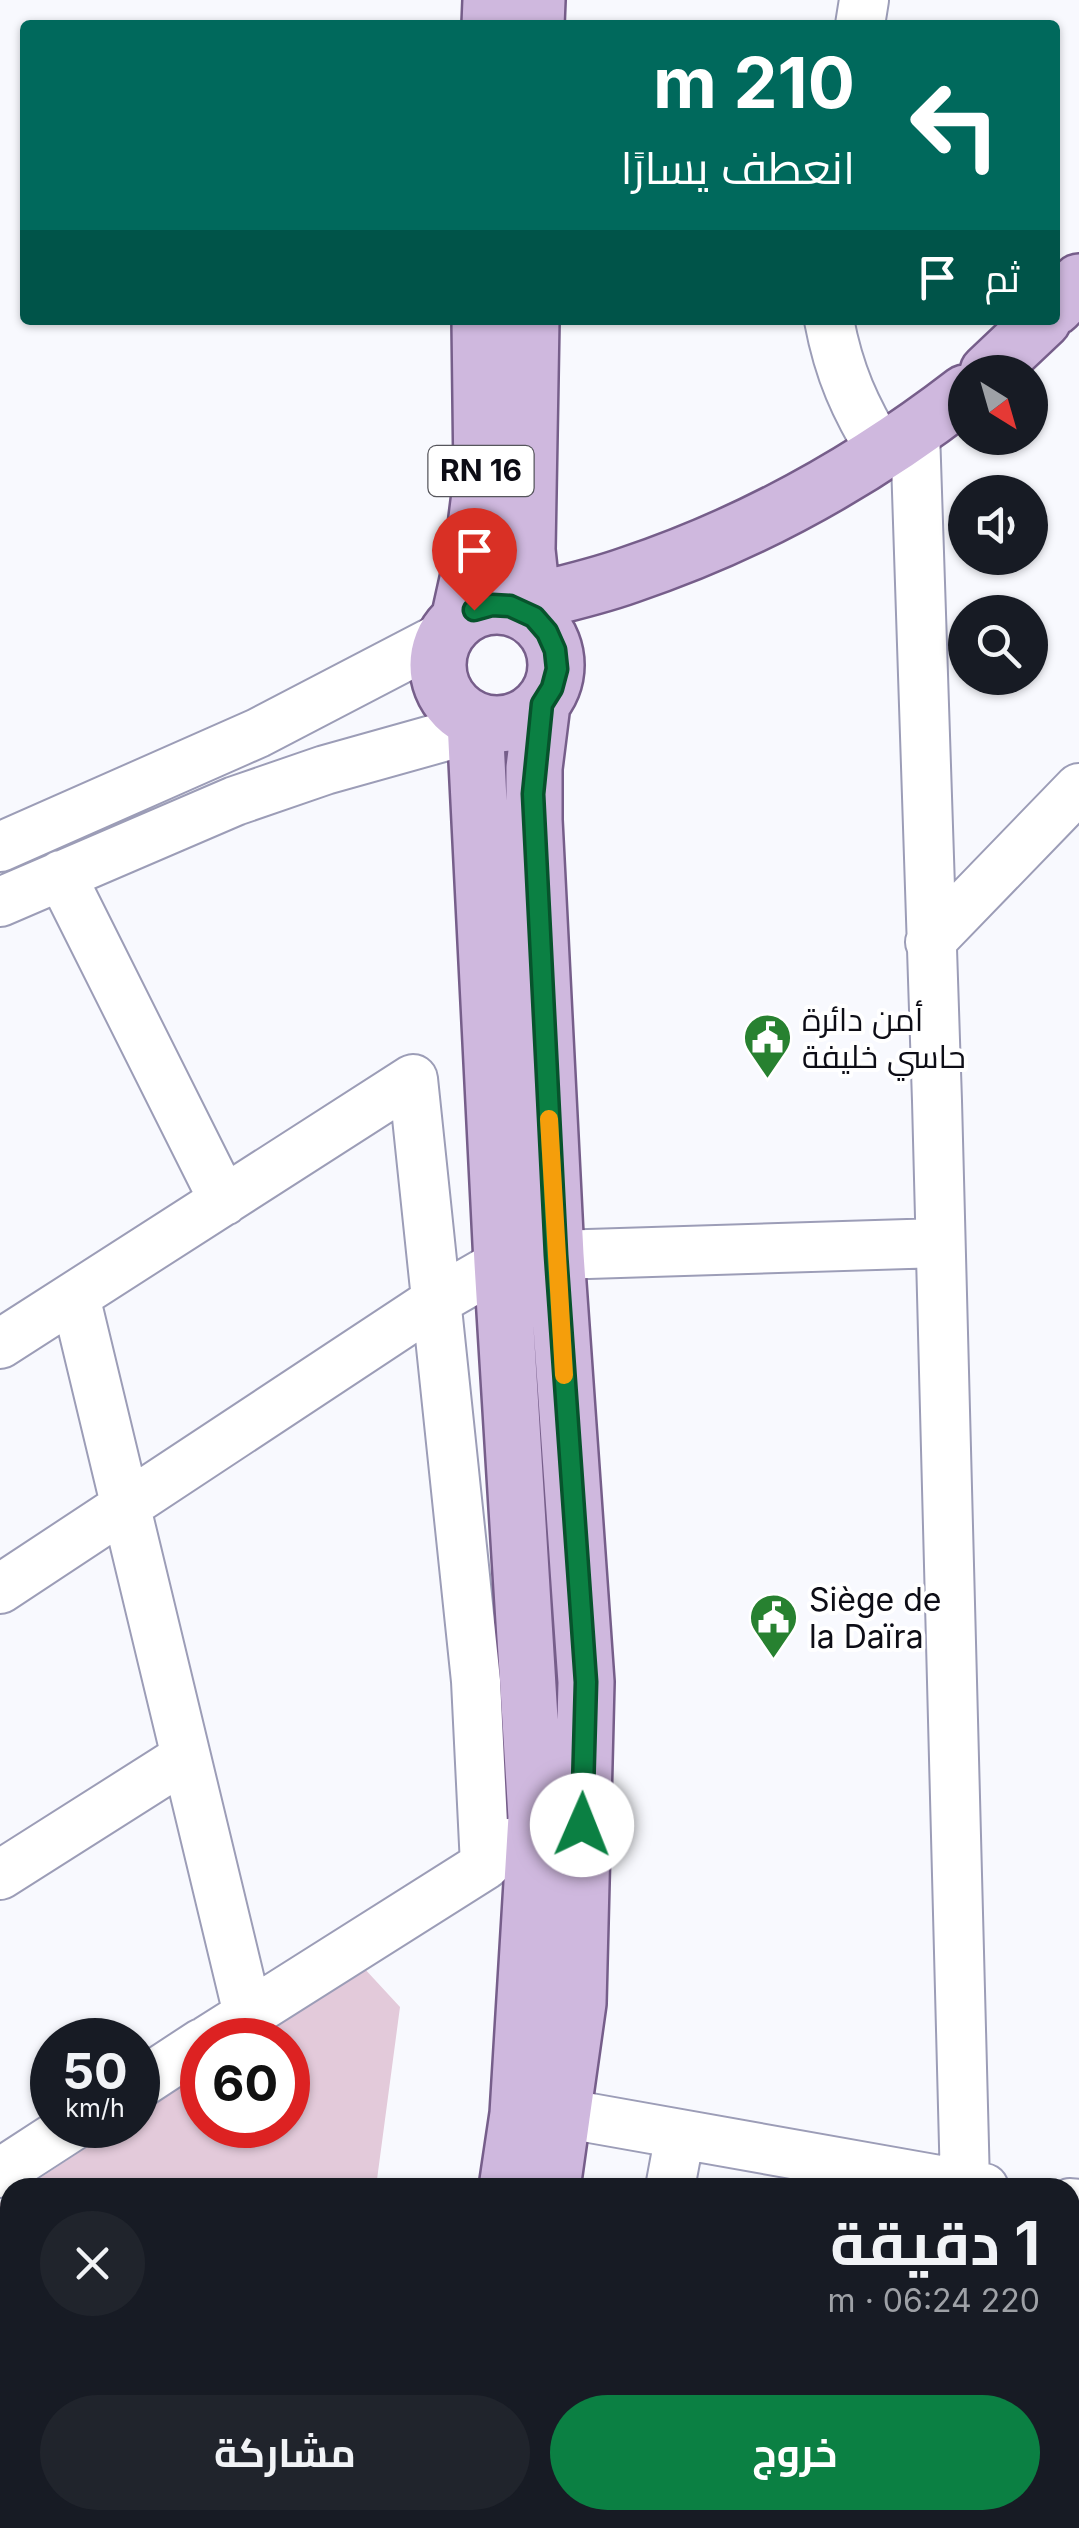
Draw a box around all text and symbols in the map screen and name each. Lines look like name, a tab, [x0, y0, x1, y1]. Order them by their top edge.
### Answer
text: 210 m	[653, 40, 855, 125]
icon: left	[890, 60, 1020, 190]
text: انعطف يسارًا	[620, 140, 855, 195]
icon: arrive	[910, 250, 965, 305]
text: ثم	[985, 255, 1020, 301]
north arrow	[948, 355, 1048, 455]
map controls	[948, 355, 1048, 695]
road number: RN 16	[428, 446, 534, 496]
button: sound	[948, 475, 1048, 575]
pin	[432, 508, 517, 611]
icon: arrive	[447, 523, 502, 578]
button: search	[948, 595, 1048, 695]
place label: أمن دائرة حاسي خليفة	[802, 1000, 966, 1081]
public building icon: أمن دائرة حاسي خليفة	[741, 1012, 793, 1080]
place label: Siège de la Daïra	[809, 1580, 941, 1656]
public building icon: Siège de la Daïra	[748, 1592, 800, 1660]
position arrow	[530, 1773, 634, 1877]
speed limit sign: 60	[180, 2018, 310, 2148]
text: 50	[62, 2041, 128, 2101]
text: km/h	[65, 2093, 125, 2123]
text: 1 دقيقة	[830, 2207, 1040, 2279]
button: close	[40, 2211, 145, 2316]
text: 220 m · 06:24	[828, 2281, 1040, 2320]
button: مشاركة	[40, 2395, 530, 2510]
button: خروج	[550, 2395, 1040, 2510]

